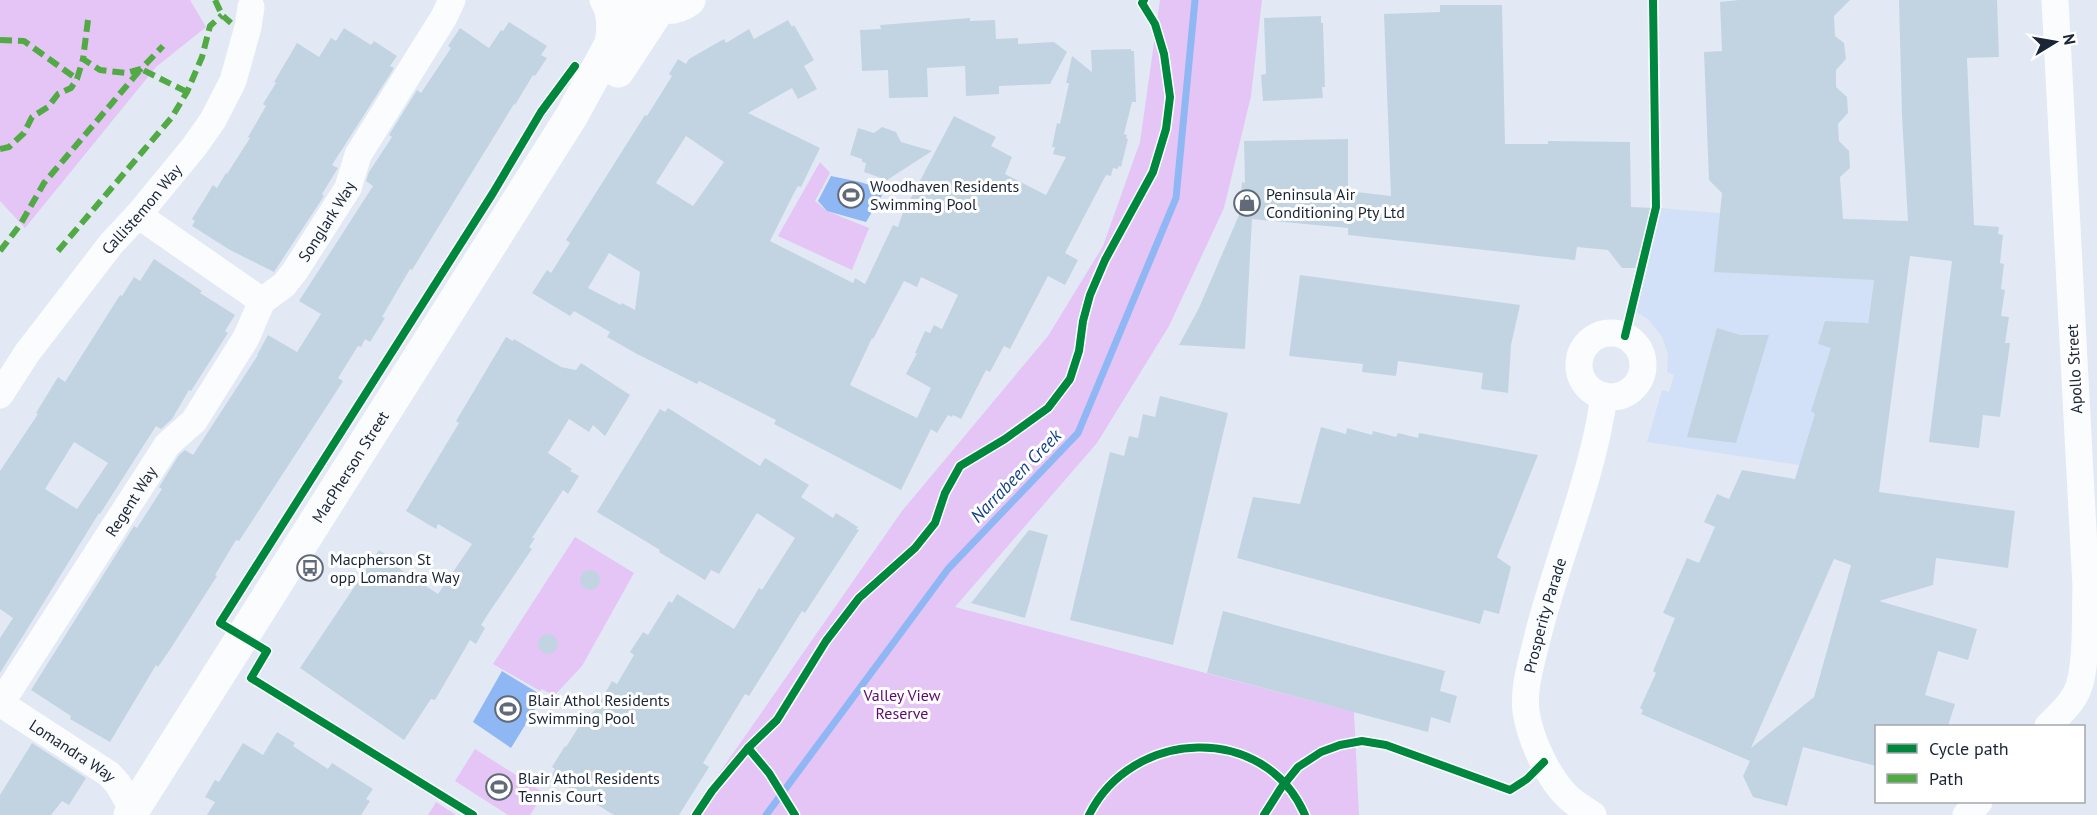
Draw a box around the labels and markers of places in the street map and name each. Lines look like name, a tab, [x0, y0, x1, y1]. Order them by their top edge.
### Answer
place label: Woodhaven Residents Swimming Pool	[870, 176, 1020, 214]
sports icon: Woodhaven Residents Swimming Pool	[836, 180, 866, 210]
place label: Peninsula Air Conditioning Pty Ltd	[1266, 184, 1405, 222]
shop icon: Peninsula Air Conditioning Pty Ltd	[1232, 188, 1262, 218]
place label: Macpherson St opp Lomandra Way	[330, 549, 460, 587]
bus stop icon: Macpherson St opp Lomandra Way	[295, 553, 325, 583]
place label: Blair Athol Residents Swimming Pool	[528, 690, 670, 728]
sports icon: Blair Athol Residents Swimming Pool	[493, 694, 523, 724]
place label: Blair Athol Residents Tennis Court	[518, 768, 660, 806]
sports icon: Blair Athol Residents Tennis Court	[484, 772, 514, 802]

